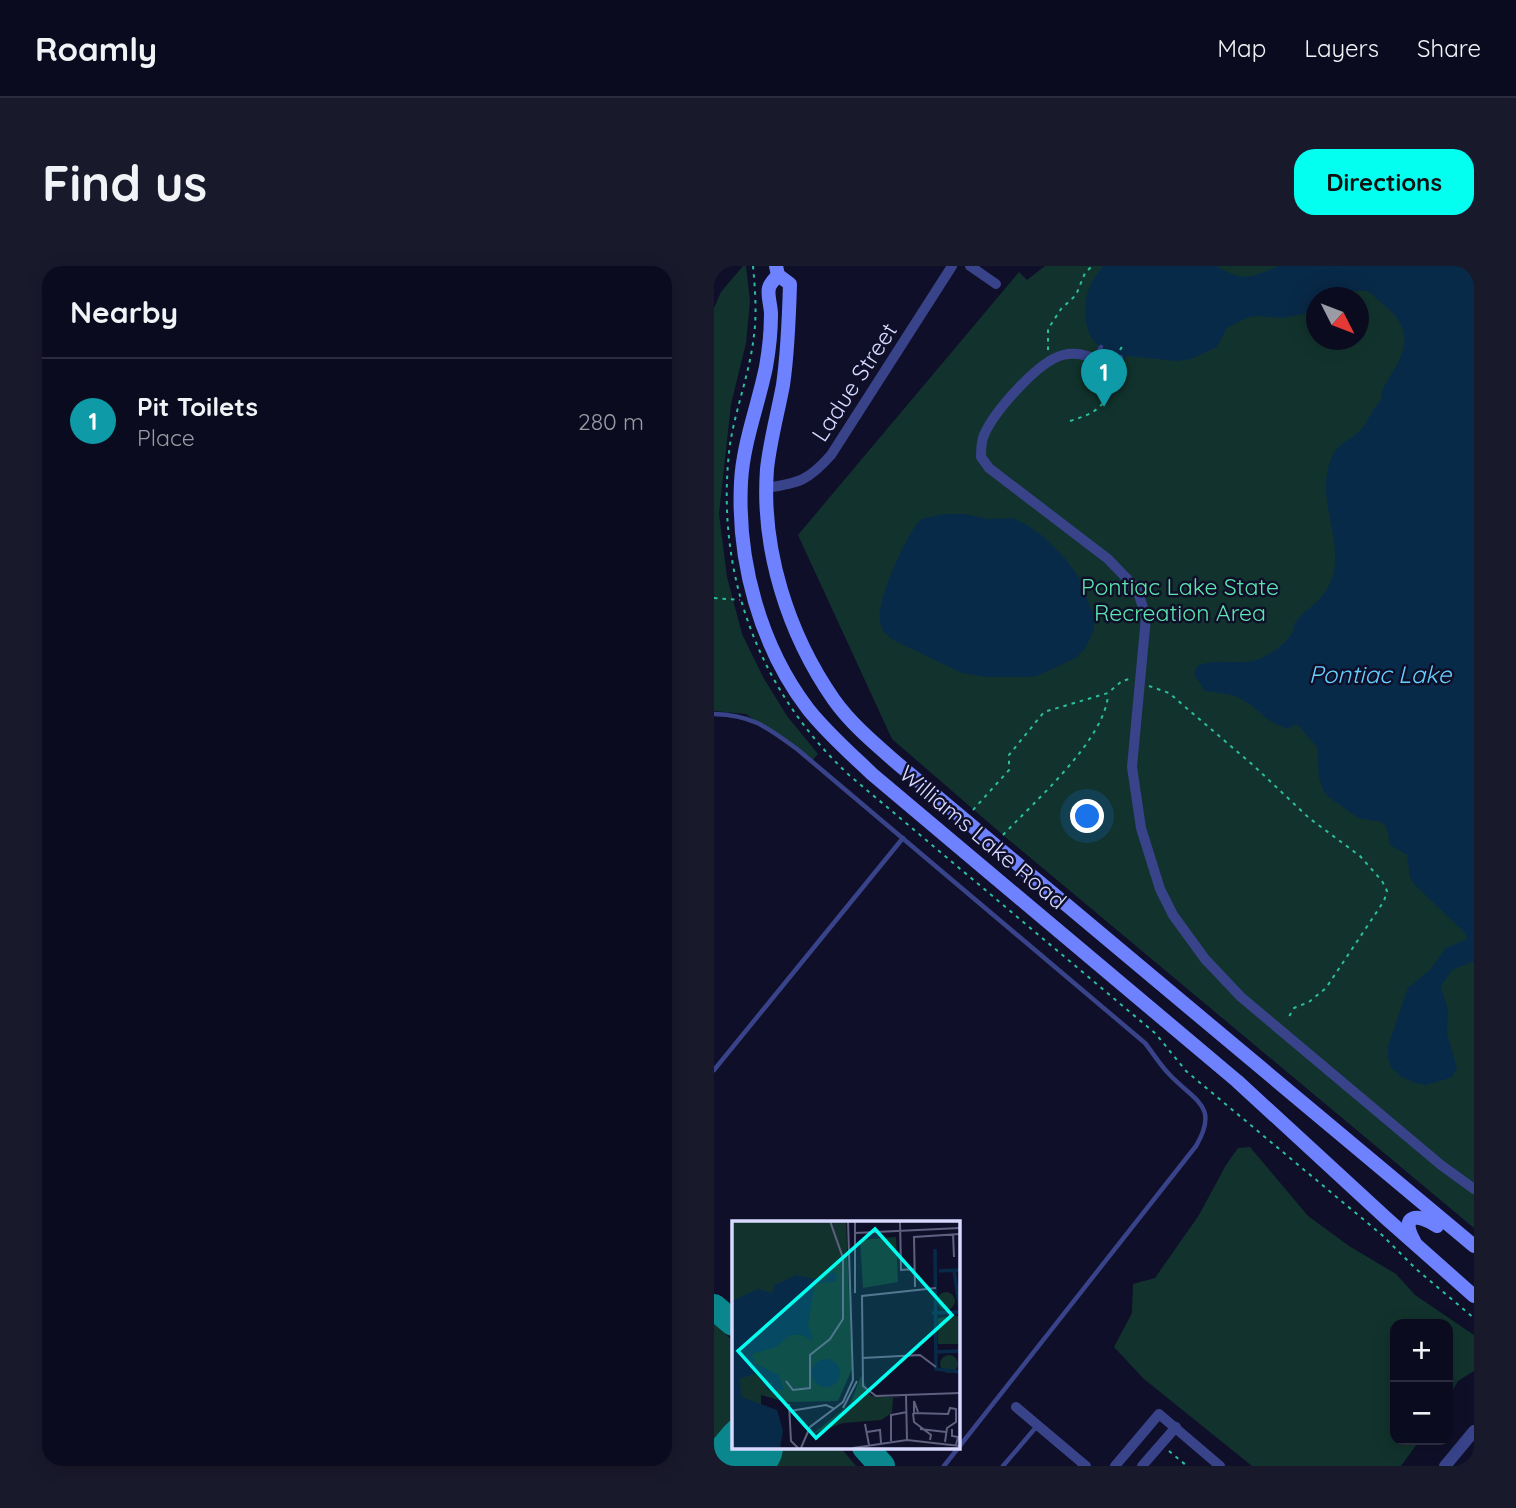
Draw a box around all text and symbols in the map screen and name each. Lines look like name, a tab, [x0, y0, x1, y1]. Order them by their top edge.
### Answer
text: Roamly	[35, 28, 157, 69]
text: Map	[1217, 33, 1266, 63]
text: Layers	[1304, 33, 1379, 63]
text: Share	[1417, 33, 1481, 63]
button: Directions	[1294, 149, 1474, 215]
text: Find us	[42, 152, 207, 213]
north arrow	[1306, 287, 1369, 350]
text: Nearby	[70, 293, 178, 331]
street label: Ladue Street	[805, 317, 903, 447]
pin: 1	[1081, 349, 1127, 407]
text: Pit Toilets	[137, 390, 258, 423]
text: 1	[89, 407, 97, 436]
text: 280 m	[578, 407, 644, 436]
text: Place	[137, 423, 195, 452]
park label: Pontiac Lake State Recreation Area	[1081, 572, 1279, 627]
water label: Pontiac Lake	[1309, 659, 1453, 689]
street label: Williams Lake Road	[894, 759, 1072, 915]
your location	[1070, 799, 1104, 833]
inset map	[732, 1221, 959, 1448]
map controls	[1390, 1319, 1453, 1445]
button: +	[1390, 1319, 1453, 1382]
button: −	[1390, 1382, 1453, 1445]

